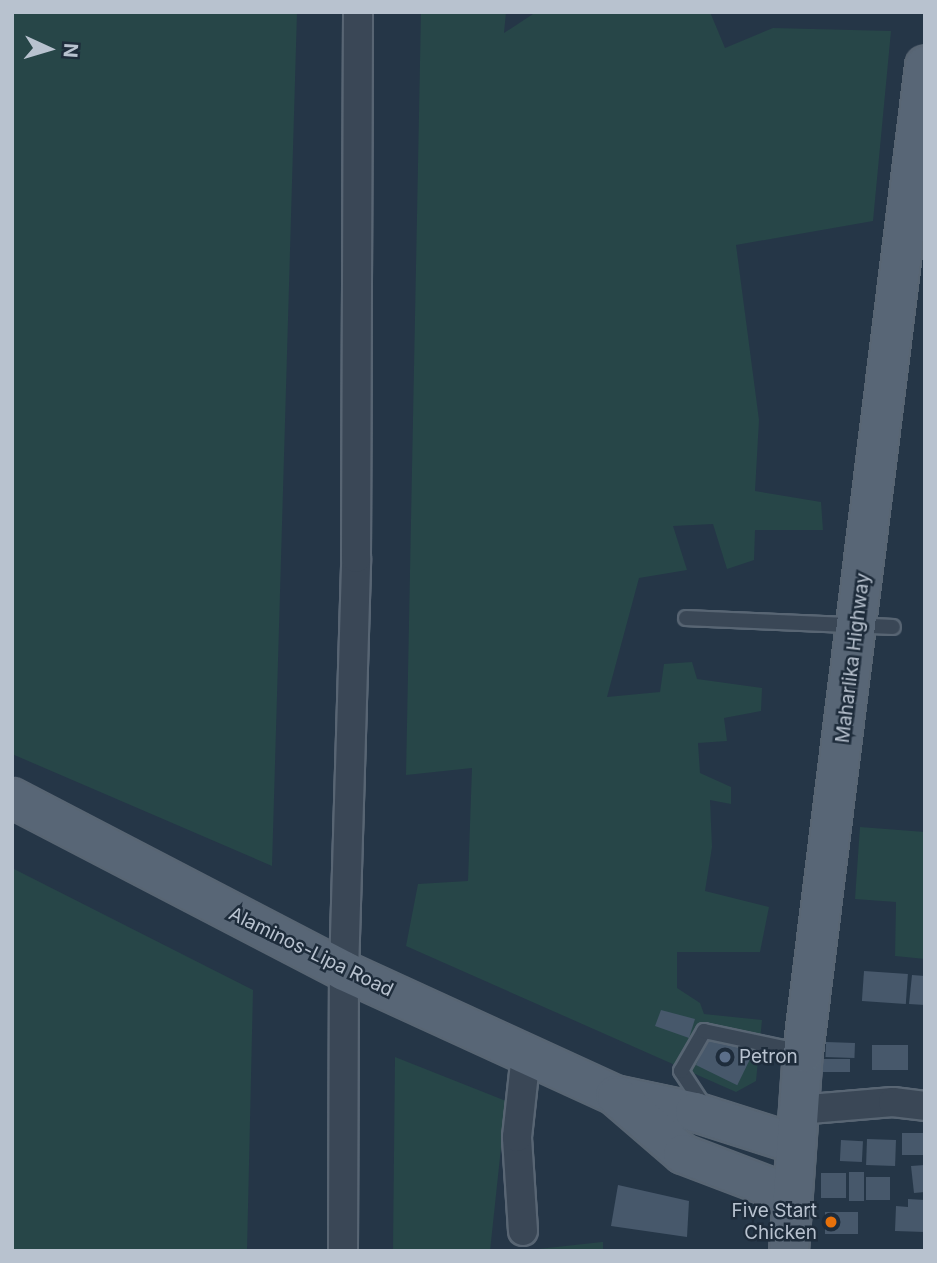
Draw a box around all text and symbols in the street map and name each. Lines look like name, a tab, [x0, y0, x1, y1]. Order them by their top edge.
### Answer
north arrow	[14, 14, 84, 84]
text: N	[58, 42, 82, 59]
street label: Maharlika Highway	[831, 572, 875, 744]
street label: Alaminos-Lipa Road	[225, 902, 397, 1002]
place label: Petron	[739, 1046, 798, 1068]
marker: Petron	[717, 1049, 733, 1065]
place label: Five Start Chicken	[732, 1200, 817, 1244]
marker: Five Start Chicken	[823, 1214, 839, 1230]

